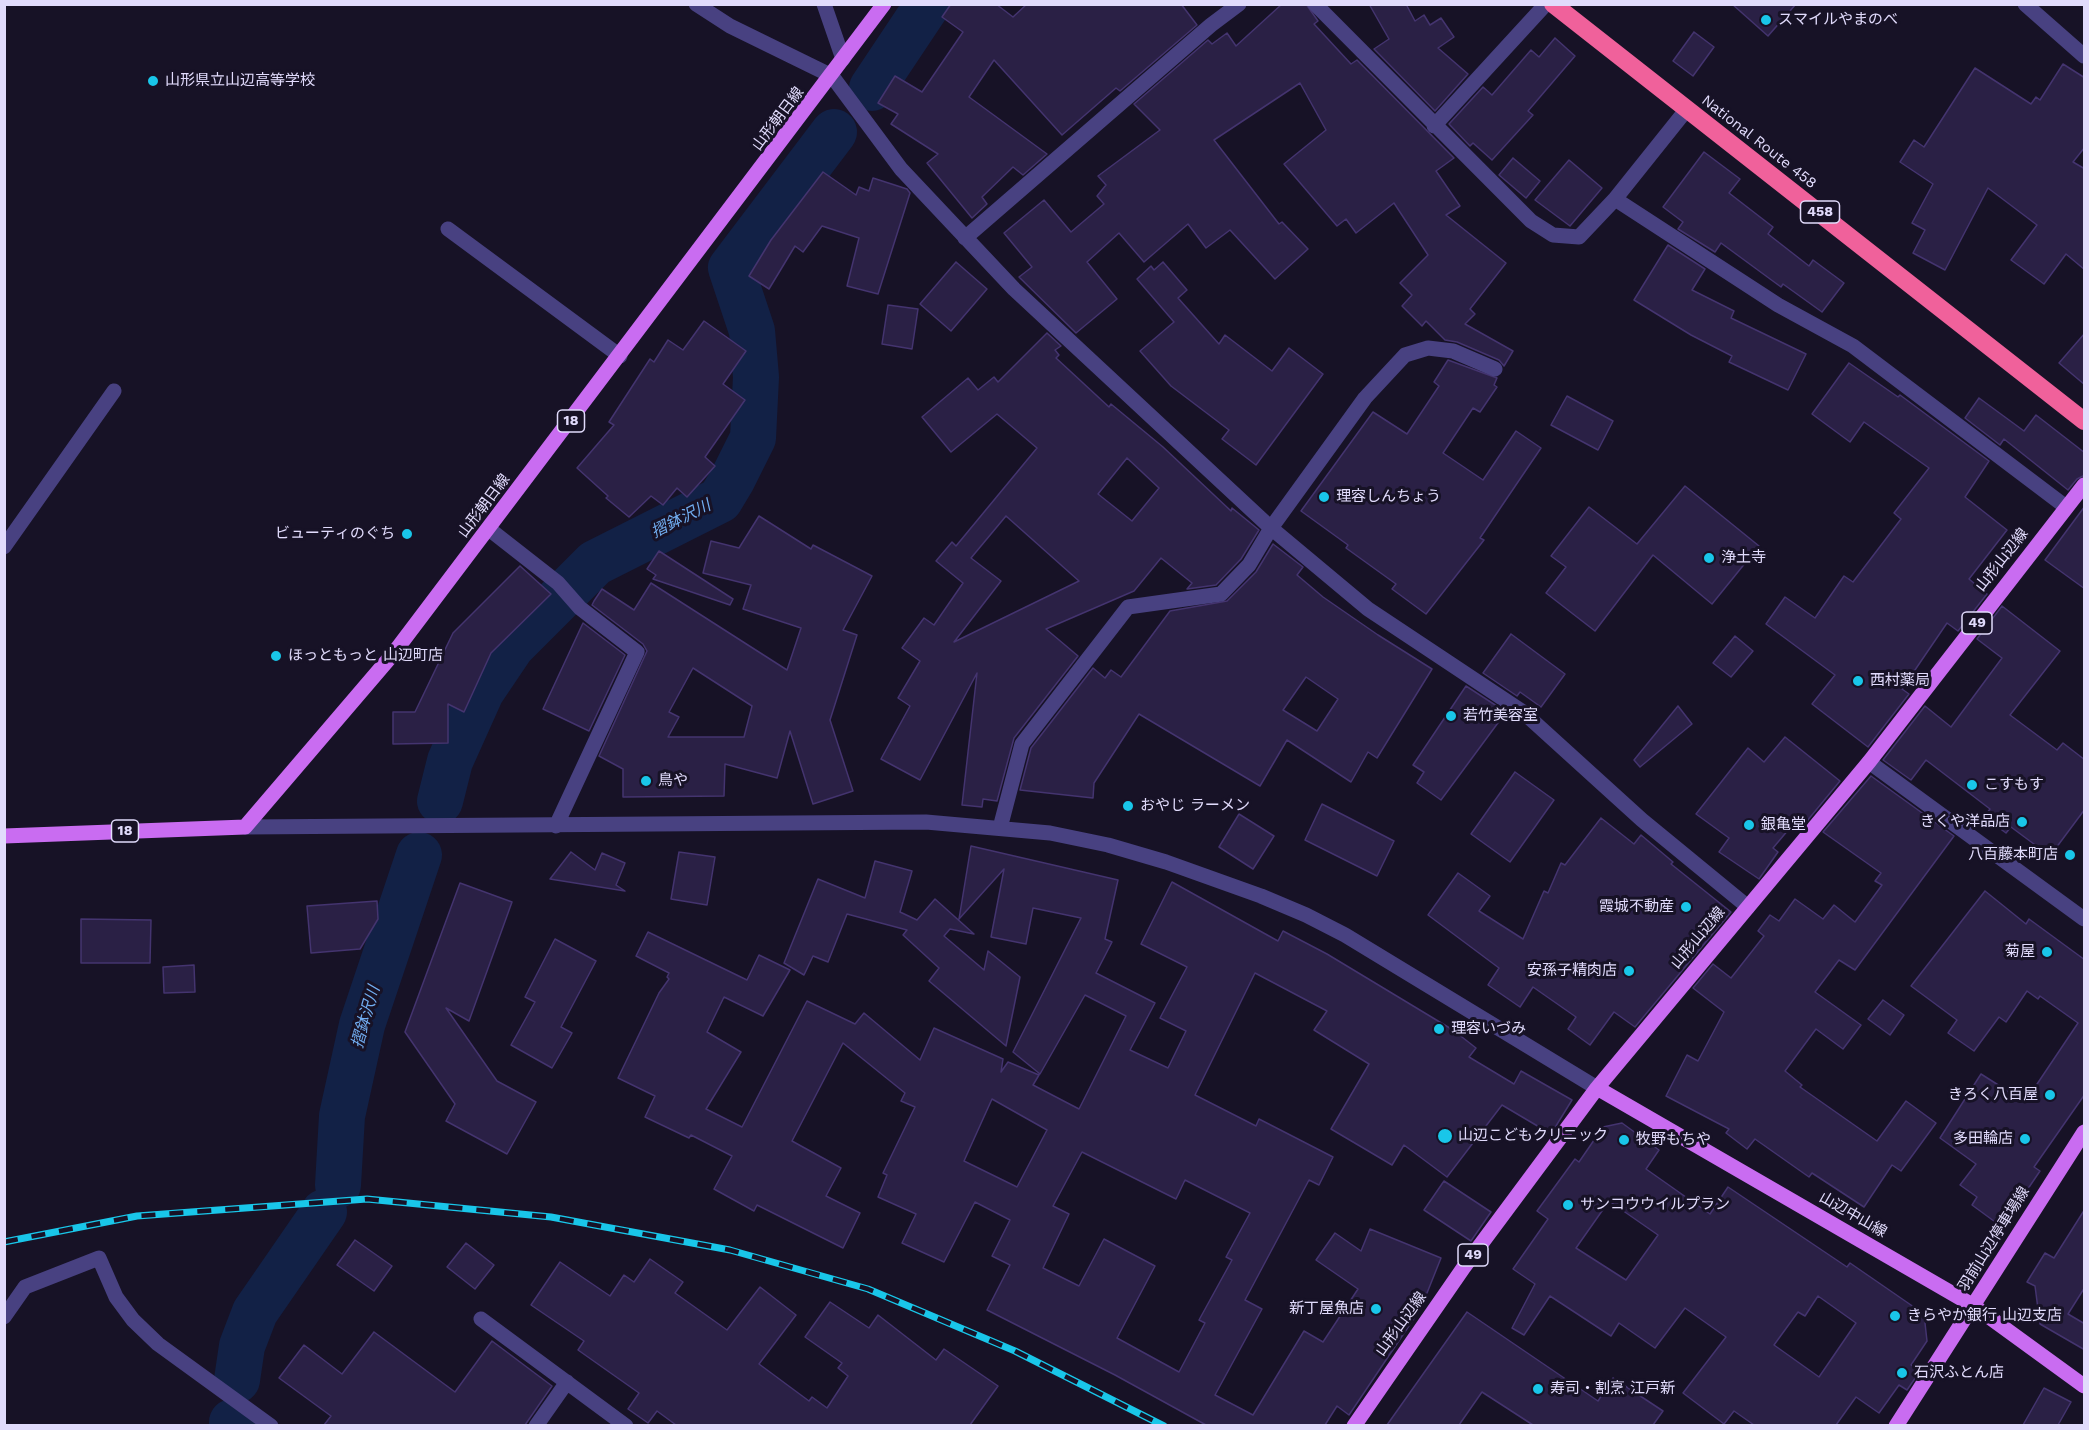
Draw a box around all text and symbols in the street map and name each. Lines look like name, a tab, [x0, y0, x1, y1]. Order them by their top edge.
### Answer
place label: スマイルやまのべ	[1778, 11, 1898, 29]
marker: スマイルやまのべ	[1759, 13, 1773, 27]
place label: 山形県立山辺高等学校	[165, 72, 315, 90]
marker: 山形県立山辺高等学校	[146, 74, 160, 88]
street label: 山形朝日線	[748, 84, 808, 154]
street label: National Route 458	[1698, 91, 1820, 193]
road number: 458	[1800, 201, 1840, 223]
road number: 18	[558, 410, 584, 432]
street label: 山形朝日線	[454, 471, 514, 541]
place label: 理容しんちょう	[1336, 488, 1441, 506]
marker: 理容しんちょう	[1317, 490, 1331, 504]
water label: 摺鉢沢川	[648, 496, 714, 542]
place label: ビューティのぐち	[275, 525, 395, 543]
street label: 山形山辺線	[1972, 525, 2032, 595]
marker: ビューティのぐち	[400, 527, 414, 541]
place label: 浄土寺	[1721, 549, 1766, 567]
marker: 浄土寺	[1702, 551, 1716, 565]
road number: 49	[1962, 612, 1992, 634]
place label: ほっともっと 山辺町店	[288, 647, 443, 665]
marker: ほっともっと 山辺町店	[269, 649, 283, 663]
place label: 西村薬局	[1870, 672, 1930, 690]
marker: 西村薬局	[1851, 674, 1865, 688]
place label: 若竹美容室	[1463, 707, 1538, 725]
marker: 若竹美容室	[1444, 709, 1458, 723]
place label: 鳥や	[658, 772, 688, 790]
marker: 鳥や	[639, 774, 653, 788]
place label: こすもす	[1984, 776, 2044, 794]
marker: こすもす	[1965, 778, 1979, 792]
place label: おやじ ラーメン	[1140, 797, 1250, 815]
marker: おやじ ラーメン	[1121, 799, 1135, 813]
place label: きくや洋品店	[1920, 813, 2010, 831]
marker: きくや洋品店	[2015, 815, 2029, 829]
place label: 銀亀堂	[1761, 816, 1806, 834]
marker: 銀亀堂	[1742, 818, 1756, 832]
road number: 18	[112, 820, 138, 842]
place label: 八百藤本町店	[1968, 846, 2058, 864]
marker: 八百藤本町店	[2063, 848, 2077, 862]
place label: 霞城不動産	[1599, 898, 1674, 916]
marker: 霞城不動産	[1679, 900, 1693, 914]
street label: 山形山辺線	[1667, 903, 1729, 973]
place label: 菊屋	[2005, 943, 2035, 961]
marker: 菊屋	[2040, 945, 2054, 959]
place label: 安孫子精肉店	[1527, 962, 1617, 980]
marker: 安孫子精肉店	[1622, 964, 1636, 978]
water label: 摺鉢沢川	[348, 984, 384, 1050]
place label: 理容いづみ	[1451, 1020, 1526, 1038]
marker: 理容いづみ	[1432, 1022, 1446, 1036]
place label: きろく八百屋	[1948, 1086, 2038, 1104]
marker: きろく八百屋	[2043, 1088, 2057, 1102]
marker: 山辺こどもクリニック	[1436, 1127, 1454, 1145]
place label: 山辺こどもクリニック	[1458, 1127, 1608, 1145]
place label: 多田輪店	[1953, 1130, 2013, 1148]
place label: 牧野もちや	[1636, 1131, 1711, 1149]
marker: 多田輪店	[2018, 1132, 2032, 1146]
marker: 牧野もちや	[1617, 1133, 1631, 1147]
street label: 羽前山辺停車場線	[1955, 1183, 2033, 1295]
street label: 山辺中山線	[1816, 1188, 1890, 1242]
place label: サンコウウイルプラン	[1580, 1196, 1730, 1214]
marker: サンコウウイルプラン	[1561, 1198, 1575, 1212]
road number: 49	[1458, 1244, 1488, 1266]
street label: 山形山辺線	[1372, 1288, 1430, 1360]
place label: 新丁屋魚店	[1289, 1300, 1364, 1318]
marker: 新丁屋魚店	[1369, 1302, 1383, 1316]
place label: きらやか銀行 山辺支店	[1907, 1307, 2062, 1325]
marker: きらやか銀行 山辺支店	[1888, 1309, 1902, 1323]
place label: 石沢ふとん店	[1914, 1364, 2004, 1382]
marker: 石沢ふとん店	[1895, 1366, 1909, 1380]
place label: 寿司・割烹 江戸新	[1550, 1380, 1675, 1398]
marker: 寿司・割烹 江戸新	[1531, 1382, 1545, 1396]

